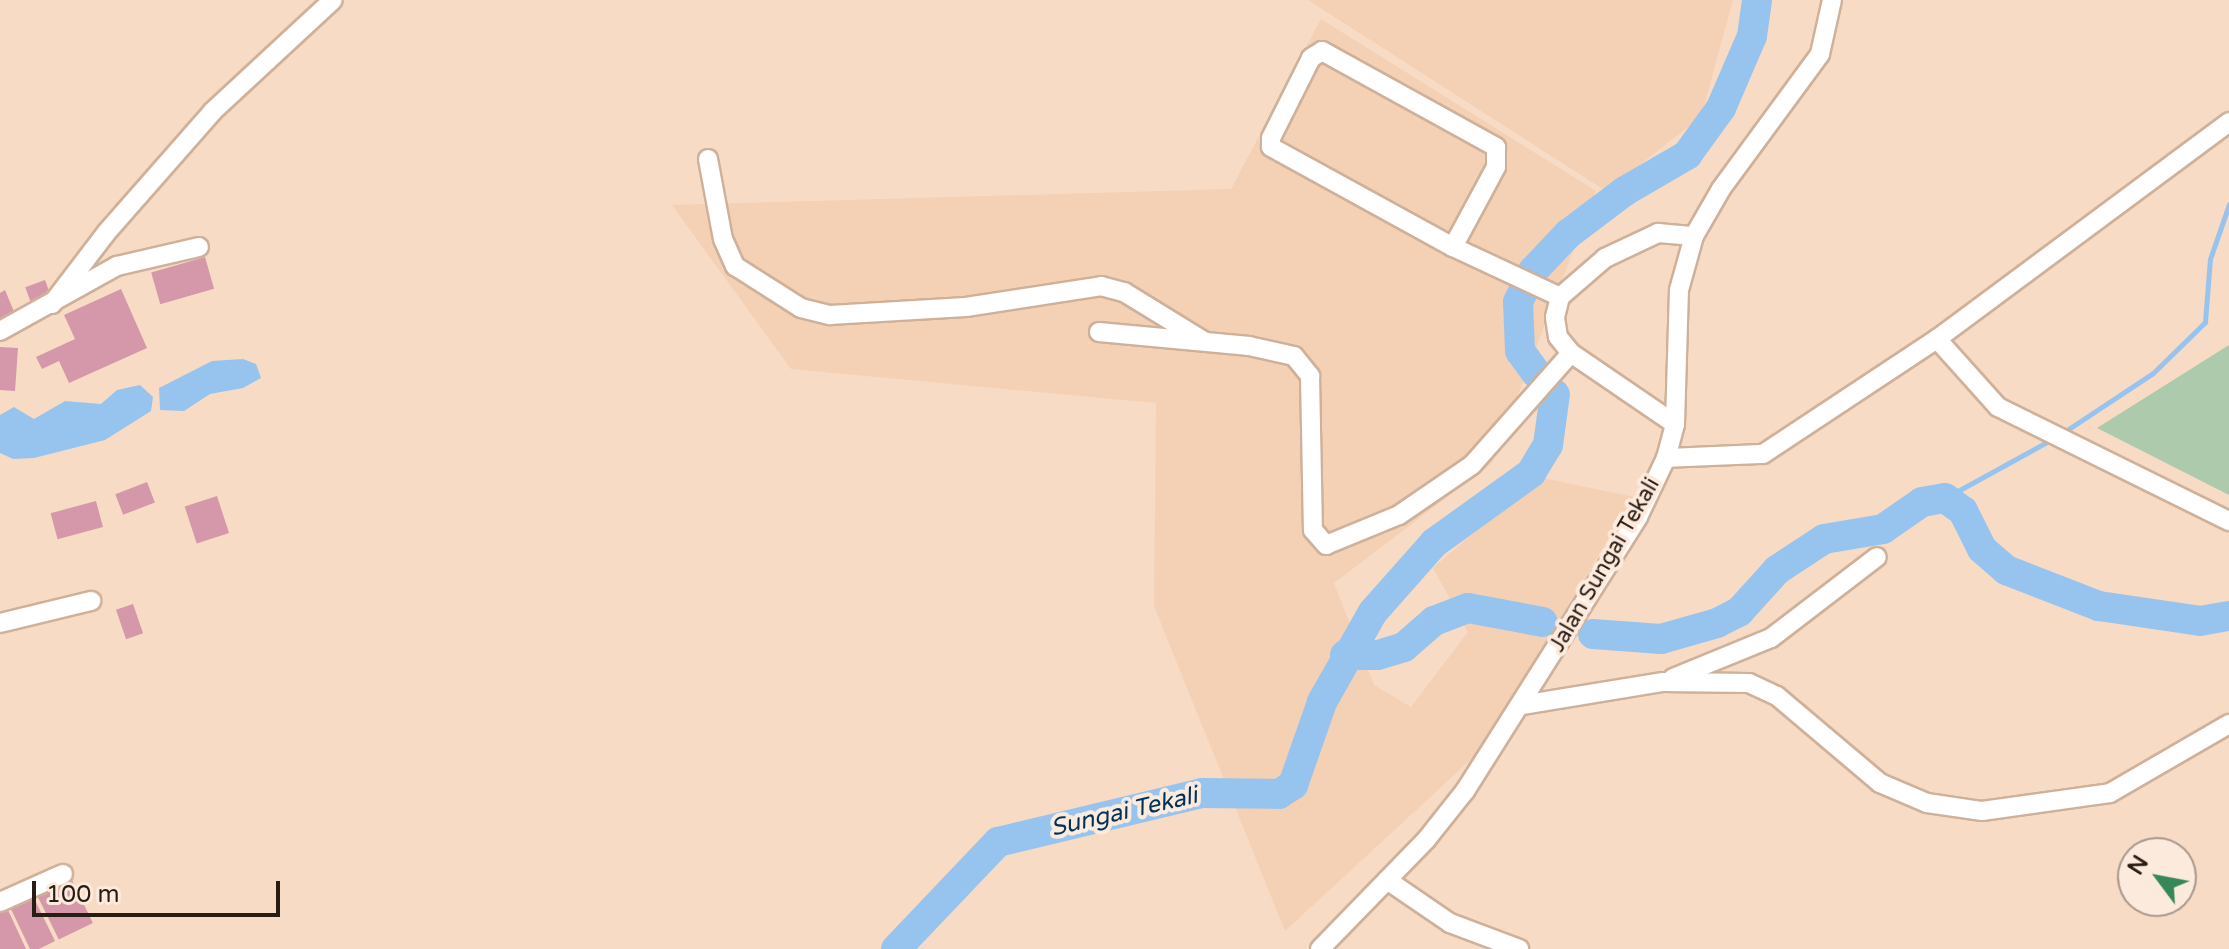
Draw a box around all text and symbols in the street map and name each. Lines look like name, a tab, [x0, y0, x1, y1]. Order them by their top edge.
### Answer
street label: Jalan Sungai Tekali	[1544, 473, 1666, 657]
water label: Sungai Tekali	[1048, 781, 1200, 843]
north arrow	[2117, 837, 2197, 917]
text: N	[2123, 851, 2154, 880]
scale bar	[36, 865, 284, 915]
text: 100 m	[46, 880, 120, 909]

